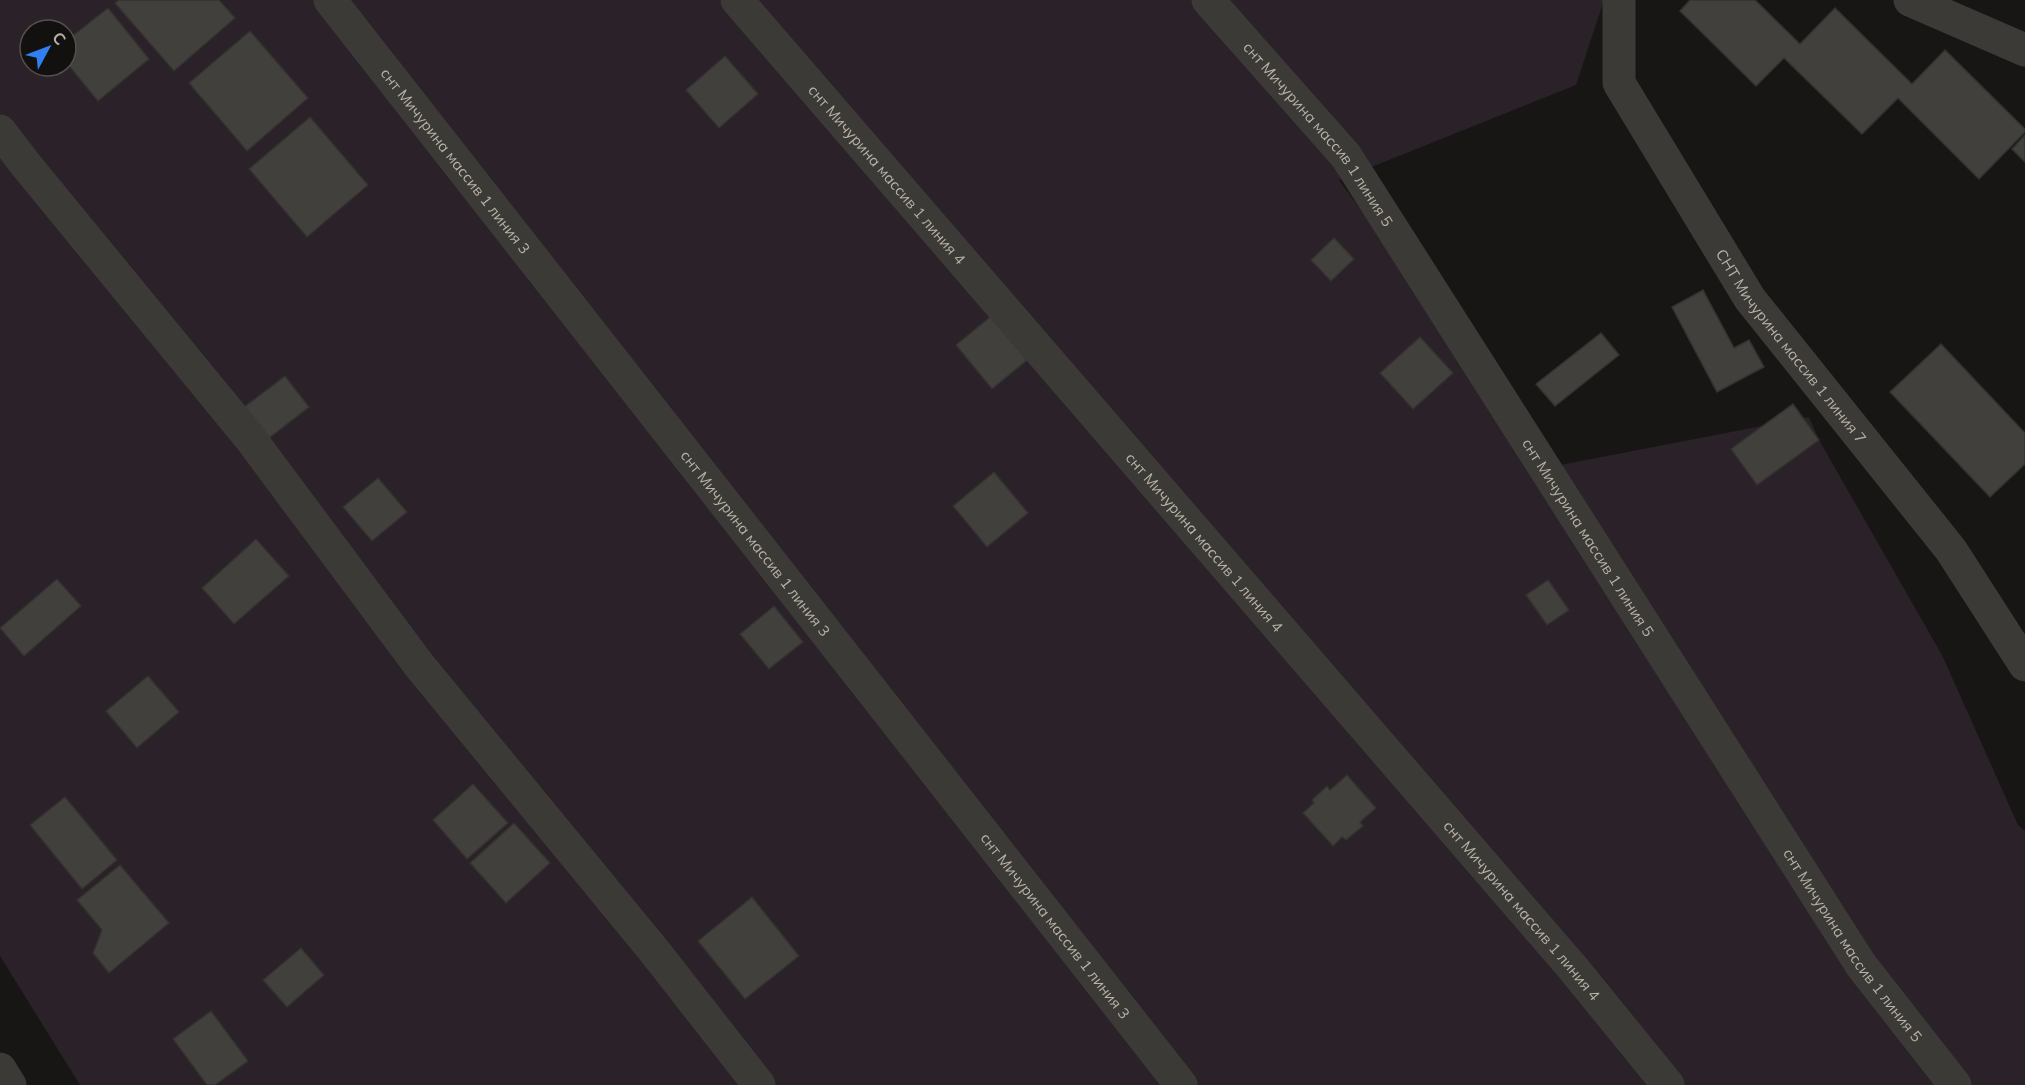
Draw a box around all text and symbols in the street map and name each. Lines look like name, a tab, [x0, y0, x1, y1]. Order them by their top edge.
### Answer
north arrow	[18, 18, 78, 78]
text: С	[48, 27, 70, 49]
street label: снт Мичурина массив 1 линия 5	[1240, 37, 1398, 230]
street label: снт Мичурина массив 1 линия 3	[377, 64, 535, 257]
street label: снт Мичурина массив 1 линия 4	[805, 80, 970, 268]
street label: СНТ Мичурина массив 1 линия 7	[1712, 245, 1871, 447]
street label: снт Мичурина массив 1 линия 5	[1518, 434, 1659, 640]
street label: снт Мичурина массив 1 линия 3	[677, 446, 835, 640]
street label: снт Мичурина массив 1 линия 4	[1122, 448, 1288, 636]
street label: снт Мичурина массив 1 линия 4	[1440, 816, 1605, 1004]
street label: снт Мичурина массив 1 линия 3	[977, 828, 1135, 1022]
street label: снт Мичурина массив 1 линия 5	[1779, 844, 1927, 1045]

